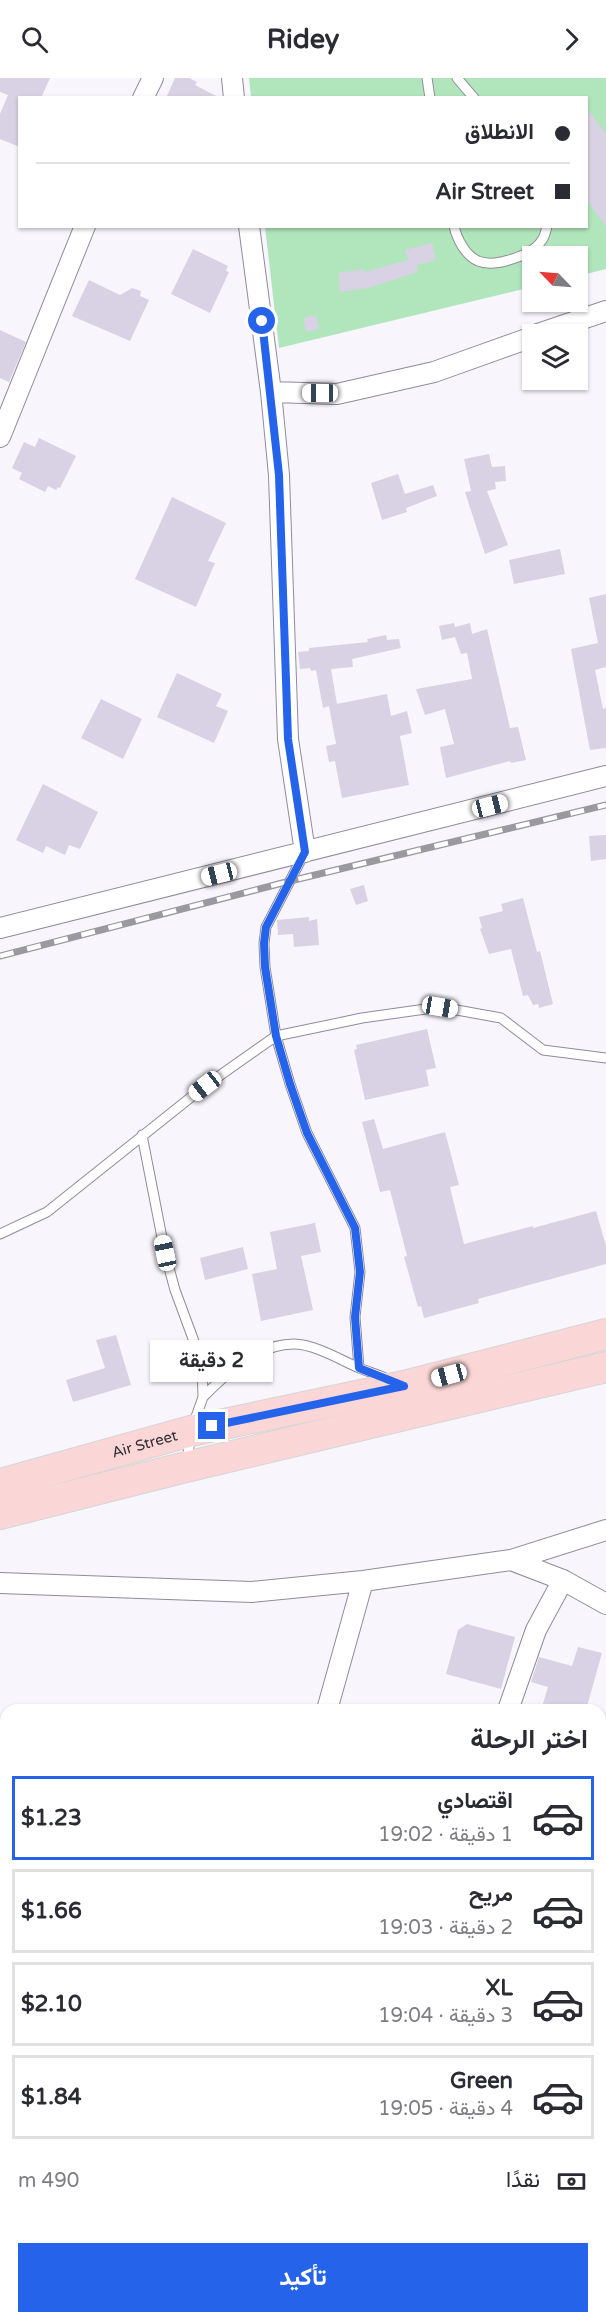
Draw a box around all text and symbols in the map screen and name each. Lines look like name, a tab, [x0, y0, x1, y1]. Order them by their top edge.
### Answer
icon: search	[18, 23, 51, 56]
text: Ridey	[267, 23, 339, 56]
icon: forward	[555, 23, 588, 56]
text: الانطلاق	[465, 119, 534, 145]
text: Air Street	[435, 179, 534, 205]
north arrow	[522, 246, 588, 312]
map controls	[522, 246, 588, 390]
route start	[248, 307, 275, 334]
button: layers	[522, 324, 588, 390]
car	[302, 384, 338, 402]
car	[470, 793, 510, 819]
car	[199, 861, 239, 887]
car	[421, 995, 459, 1019]
car	[185, 1068, 225, 1104]
car	[152, 1234, 178, 1272]
callout: 2 دقيقة	[150, 1339, 274, 1381]
text: 2 دقيقة	[179, 1349, 244, 1373]
car	[429, 1362, 469, 1388]
route end	[198, 1412, 225, 1439]
street label: Air Street	[110, 1426, 180, 1462]
text: اختر الرحلة	[470, 1723, 588, 1756]
text: اقتصادي	[437, 1788, 513, 1814]
icon: car	[531, 1791, 585, 1845]
text: $1.23	[21, 1805, 82, 1831]
text: 1 دقيقة · 19:02	[378, 1823, 513, 1847]
text: مريح	[469, 1881, 513, 1907]
icon: car	[531, 1884, 585, 1938]
text: $1.66	[21, 1898, 82, 1924]
text: 2 دقيقة · 19:03	[378, 1916, 513, 1940]
text: XL	[486, 1975, 513, 2001]
icon: car	[531, 1977, 585, 2031]
text: $2.10	[21, 1991, 82, 2017]
text: 3 دقيقة · 19:04	[378, 2004, 513, 2028]
text: Green	[450, 2068, 513, 2094]
icon: car	[531, 2070, 585, 2124]
text: $1.84	[21, 2084, 82, 2110]
text: 4 دقيقة · 19:05	[378, 2097, 513, 2121]
icon: cash	[555, 2165, 588, 2198]
text: نقدًا	[506, 2167, 540, 2193]
text: 490 m	[18, 2169, 79, 2193]
button: تأكيد	[18, 2243, 588, 2312]

